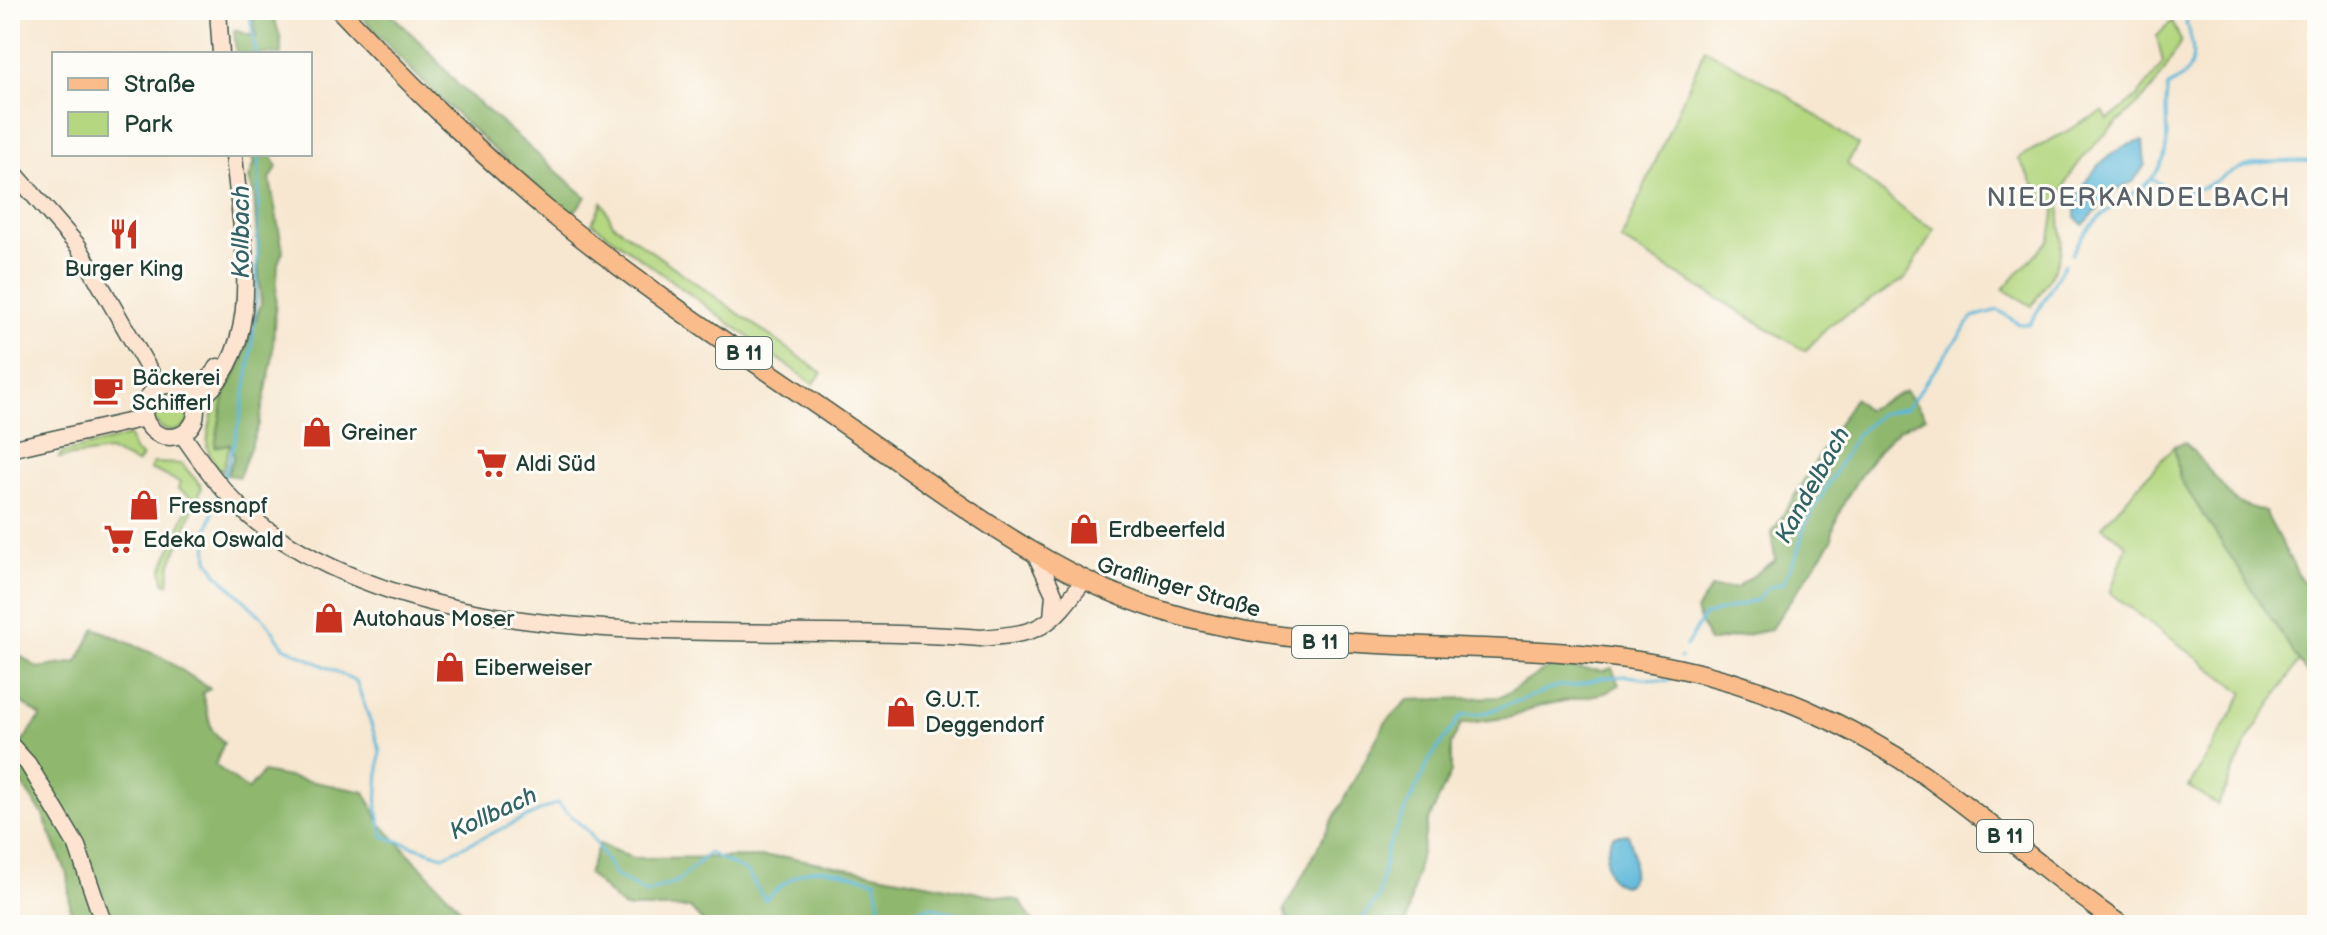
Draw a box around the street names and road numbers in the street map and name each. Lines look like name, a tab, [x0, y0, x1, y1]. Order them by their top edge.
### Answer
road number: B 11	[716, 337, 772, 369]
street label: Graflinger Straße	[1094, 551, 1263, 624]
road number: B 11	[1292, 626, 1348, 658]
road number: B 11	[1977, 820, 2033, 852]

